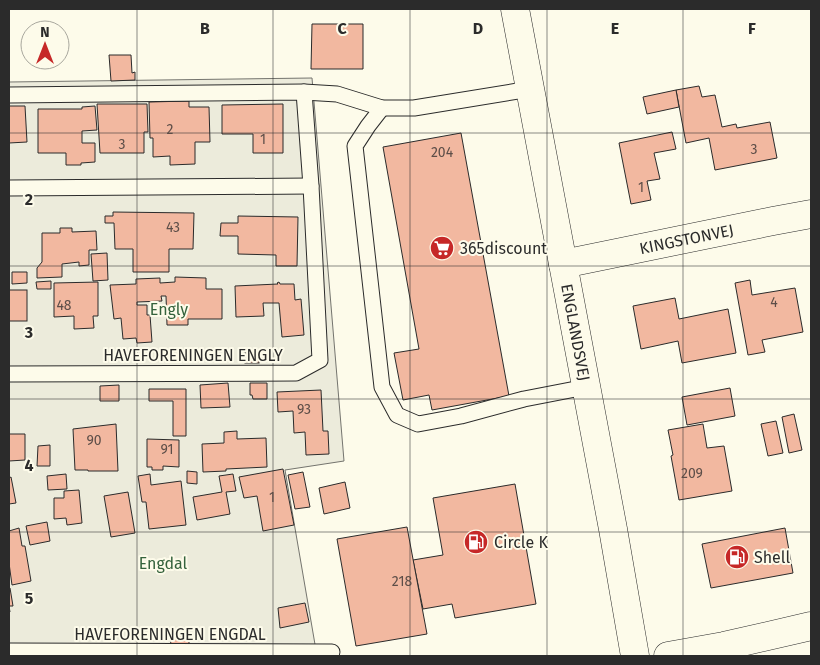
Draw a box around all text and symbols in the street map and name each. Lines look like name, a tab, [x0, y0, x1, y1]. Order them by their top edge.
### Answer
text: B	[200, 19, 210, 38]
text: C	[337, 19, 347, 38]
text: D	[473, 19, 483, 38]
text: E	[611, 19, 619, 38]
text: F	[748, 19, 756, 38]
north arrow	[20, 20, 70, 70]
text: N	[40, 24, 50, 41]
house number: 2	[167, 121, 174, 138]
house number: 1	[260, 131, 266, 148]
house number: 3	[119, 136, 126, 153]
house number: 3	[751, 141, 758, 158]
house number: 204	[431, 144, 454, 161]
house number: 1	[638, 179, 644, 196]
text: 2	[25, 190, 33, 209]
house number: 43	[166, 219, 180, 236]
street label: KINGSTONVEJ	[638, 220, 735, 258]
supermarket icon: 365discount	[429, 235, 455, 261]
place label: 365discount	[460, 239, 547, 258]
street label: ENGLANDSVEJ	[557, 282, 594, 383]
house number: 4	[770, 294, 778, 311]
house number: 48	[56, 297, 72, 314]
park label: Engly	[150, 300, 188, 319]
text: 3	[24, 323, 33, 342]
street label: HAVEFORENINGEN ENGLY	[103, 346, 283, 365]
house number: 93	[297, 401, 311, 418]
house number: 90	[86, 432, 102, 449]
house number: 91	[160, 441, 174, 458]
text: 4	[24, 456, 34, 475]
house number: 209	[681, 465, 703, 482]
house number: 1	[269, 489, 275, 506]
fuel station icon: Circle K	[463, 529, 489, 555]
place label: Circle K	[494, 533, 548, 552]
fuel station icon: Shell	[724, 544, 750, 570]
place label: Shell	[754, 548, 791, 567]
park label: Engdal	[139, 554, 188, 573]
house number: 218	[392, 573, 412, 590]
text: 5	[25, 589, 34, 608]
street label: HAVEFORENINGEN ENGDAL	[74, 625, 266, 644]

